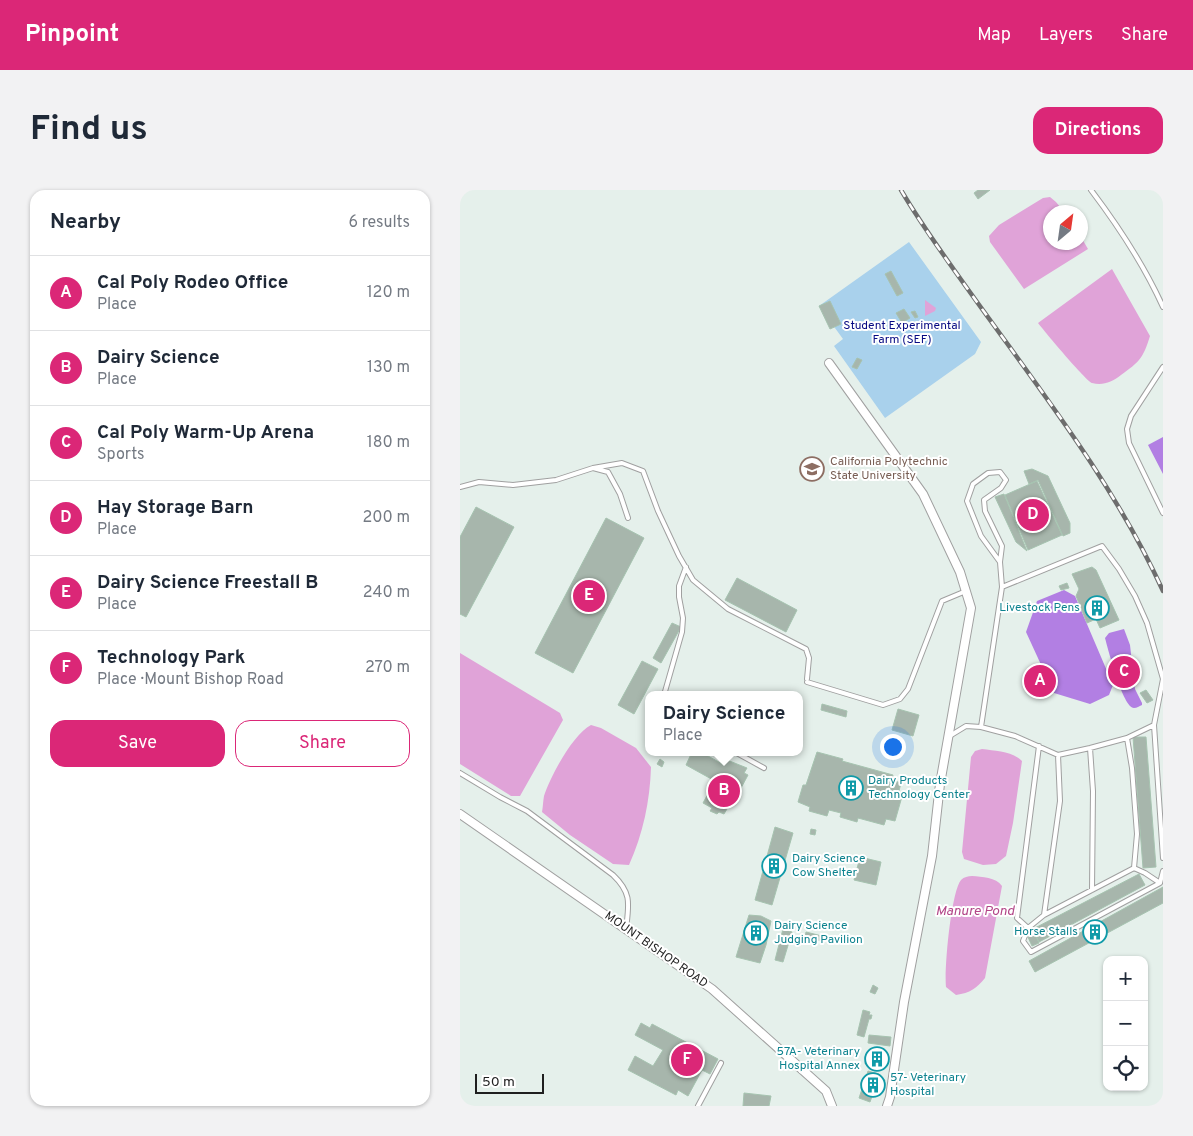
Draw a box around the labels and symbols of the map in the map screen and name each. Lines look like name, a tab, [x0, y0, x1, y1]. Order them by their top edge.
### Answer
north arrow	[1043, 205, 1088, 250]
park label: Student Experimental Farm (SEF)	[843, 318, 961, 348]
place label: California Polytechnic State University	[830, 454, 948, 484]
school or university icon: California Polytechnic State University	[799, 456, 825, 482]
pin: D	[1017, 496, 1049, 534]
pin: E	[573, 577, 605, 615]
building icon: Livestock Pens	[1084, 595, 1110, 621]
place label: Livestock Pens	[999, 600, 1080, 616]
pin: C	[1108, 653, 1140, 691]
pin: A	[1024, 662, 1056, 700]
your location	[880, 734, 906, 760]
pin: B	[708, 772, 740, 810]
place label: Dairy Products Technology Center	[868, 773, 970, 803]
building icon: Dairy Products Technology Center	[838, 775, 864, 801]
place label: Dairy Science Cow Shelter	[792, 851, 865, 881]
building icon: Dairy Science Cow Shelter	[761, 853, 787, 879]
water label: Manure Pond	[936, 903, 1016, 920]
street label: MOUNT BISHOP ROAD	[601, 908, 711, 992]
place label: Dairy Science Judging Pavilion	[774, 918, 863, 948]
building icon: Horse Stalls	[1082, 919, 1108, 945]
building icon: Dairy Science Judging Pavilion	[743, 920, 769, 946]
place label: Horse Stalls	[1014, 924, 1078, 940]
pin: F	[671, 1041, 703, 1079]
place label: 57A- Veterinary Hospital Annex	[777, 1044, 860, 1074]
building icon: 57A- Veterinary Hospital Annex	[864, 1046, 890, 1072]
place label: 57- Veterinary Hospital	[890, 1070, 966, 1100]
scale bar	[475, 1071, 544, 1094]
building icon: 57- Veterinary Hospital	[860, 1072, 886, 1098]

